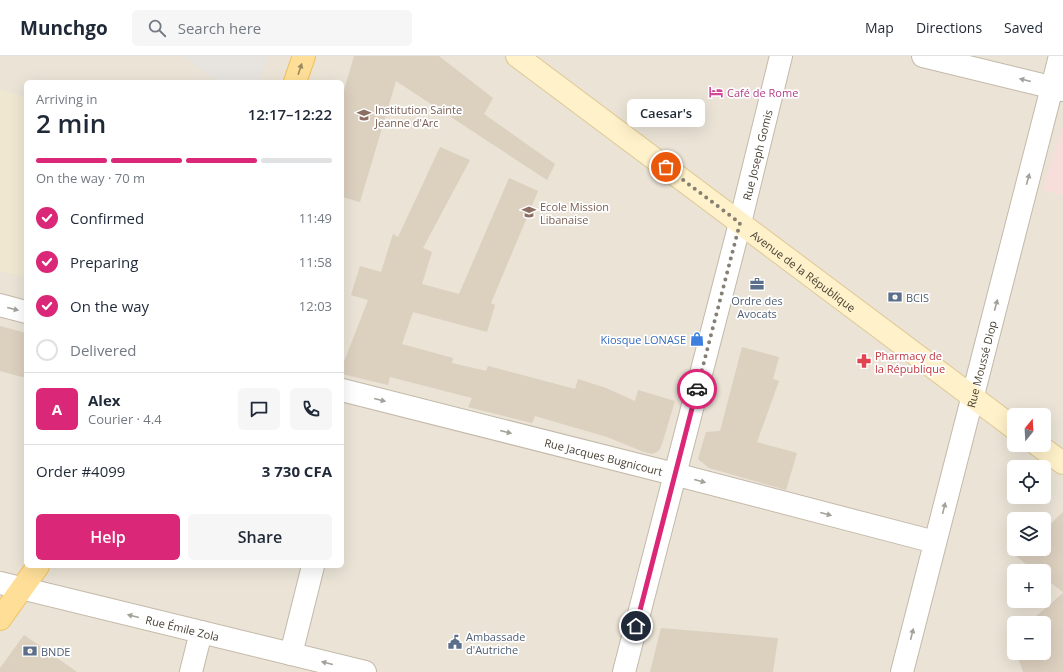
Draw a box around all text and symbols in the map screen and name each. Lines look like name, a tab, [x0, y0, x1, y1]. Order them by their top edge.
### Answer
search box	[132, 10, 412, 46]
text: Munchgo	[20, 15, 108, 41]
icon: search	[146, 17, 168, 39]
text: Search here	[178, 18, 261, 38]
text: Map	[865, 18, 894, 37]
text: Directions	[916, 18, 982, 37]
text: Saved	[1004, 18, 1043, 37]
one-way arrow	[297, 63, 303, 75]
one-way arrow	[1019, 77, 1031, 83]
hotel icon: Café de Rome	[708, 84, 724, 100]
place label: Café de Rome	[727, 85, 798, 100]
text: Arriving in	[36, 90, 98, 108]
callout: Caesar's	[627, 99, 705, 127]
place label: Institution Sainte Jeanne d'Arc	[374, 102, 462, 130]
text: 12:17–12:22	[248, 104, 332, 124]
text: Caesar's	[640, 104, 692, 122]
text: 2 min	[36, 105, 106, 141]
school or university icon: Institution Sainte Jeanne d'Arc	[356, 107, 372, 123]
street label: Rue Joseph Gomis	[738, 108, 775, 202]
pin	[649, 150, 683, 184]
icon: bag	[655, 156, 677, 178]
text: On the way · 70 m	[36, 169, 145, 187]
one-way arrow	[1025, 173, 1031, 185]
place label: Ecole Mission Libanaise	[540, 199, 609, 227]
school or university icon: Ecole Mission Libanaise	[521, 204, 537, 220]
icon: check	[36, 207, 58, 229]
text: Confirmed	[70, 208, 144, 228]
text: 11:49	[299, 209, 332, 227]
street label: Avenue de la République	[748, 226, 859, 315]
icon: check	[36, 251, 58, 273]
text: Preparing	[70, 252, 138, 272]
text: 11:58	[299, 253, 332, 271]
office icon: Ordre des Avocats	[749, 276, 765, 292]
bank icon: BCIS	[887, 289, 903, 305]
place label: BCIS	[906, 290, 929, 305]
place label: Ordre des Avocats	[731, 293, 783, 321]
icon: check	[36, 295, 58, 317]
text: On the way	[70, 296, 149, 316]
text: 12:03	[299, 297, 332, 315]
one-way arrow	[993, 299, 999, 311]
one-way arrow	[7, 306, 19, 312]
street label: Rue Moussé Diop	[963, 318, 999, 409]
shop icon: Kiosque LONASE	[689, 331, 705, 347]
place label: Kiosque LONASE	[600, 332, 686, 347]
text: Delivered	[70, 340, 137, 360]
place label: Pharmacy de la République	[875, 348, 945, 376]
pharmacy icon: Pharmacy de la République	[856, 353, 872, 369]
courier	[677, 369, 717, 409]
icon: car	[686, 378, 708, 400]
button: chat	[238, 388, 280, 430]
button: phone	[290, 388, 332, 430]
text: Alex	[88, 390, 120, 410]
one-way arrow	[374, 397, 386, 403]
text: A	[52, 399, 62, 419]
north arrow	[1007, 408, 1051, 452]
map controls	[1007, 408, 1051, 660]
text: Courier · 4.4	[88, 410, 162, 428]
one-way arrow	[500, 429, 512, 435]
street label: Rue Jacques Bugnicourt	[543, 434, 664, 478]
button: locate	[1007, 460, 1051, 504]
text: Order #4099	[36, 461, 125, 481]
text: 3 730 CFA	[262, 461, 332, 481]
one-way arrow	[694, 478, 706, 484]
one-way arrow	[941, 502, 947, 515]
one-way arrow	[819, 511, 832, 517]
button: layers	[1007, 512, 1051, 556]
button: Help	[36, 514, 180, 560]
button: Share	[188, 514, 332, 560]
button: +	[1007, 564, 1051, 608]
pin	[619, 609, 653, 643]
street label: Rue Émile Zola	[144, 611, 221, 644]
one-way arrow	[126, 612, 139, 618]
icon: home	[625, 615, 647, 637]
button: −	[1007, 616, 1051, 660]
one-way arrow	[909, 628, 915, 640]
place label: Ambassade d'Autriche	[466, 629, 526, 657]
public building icon: Ambassade d'Autriche	[447, 634, 463, 650]
bank icon: BNDE	[22, 643, 38, 659]
place label: BNDE	[41, 644, 70, 659]
one-way arrow	[321, 659, 333, 665]

